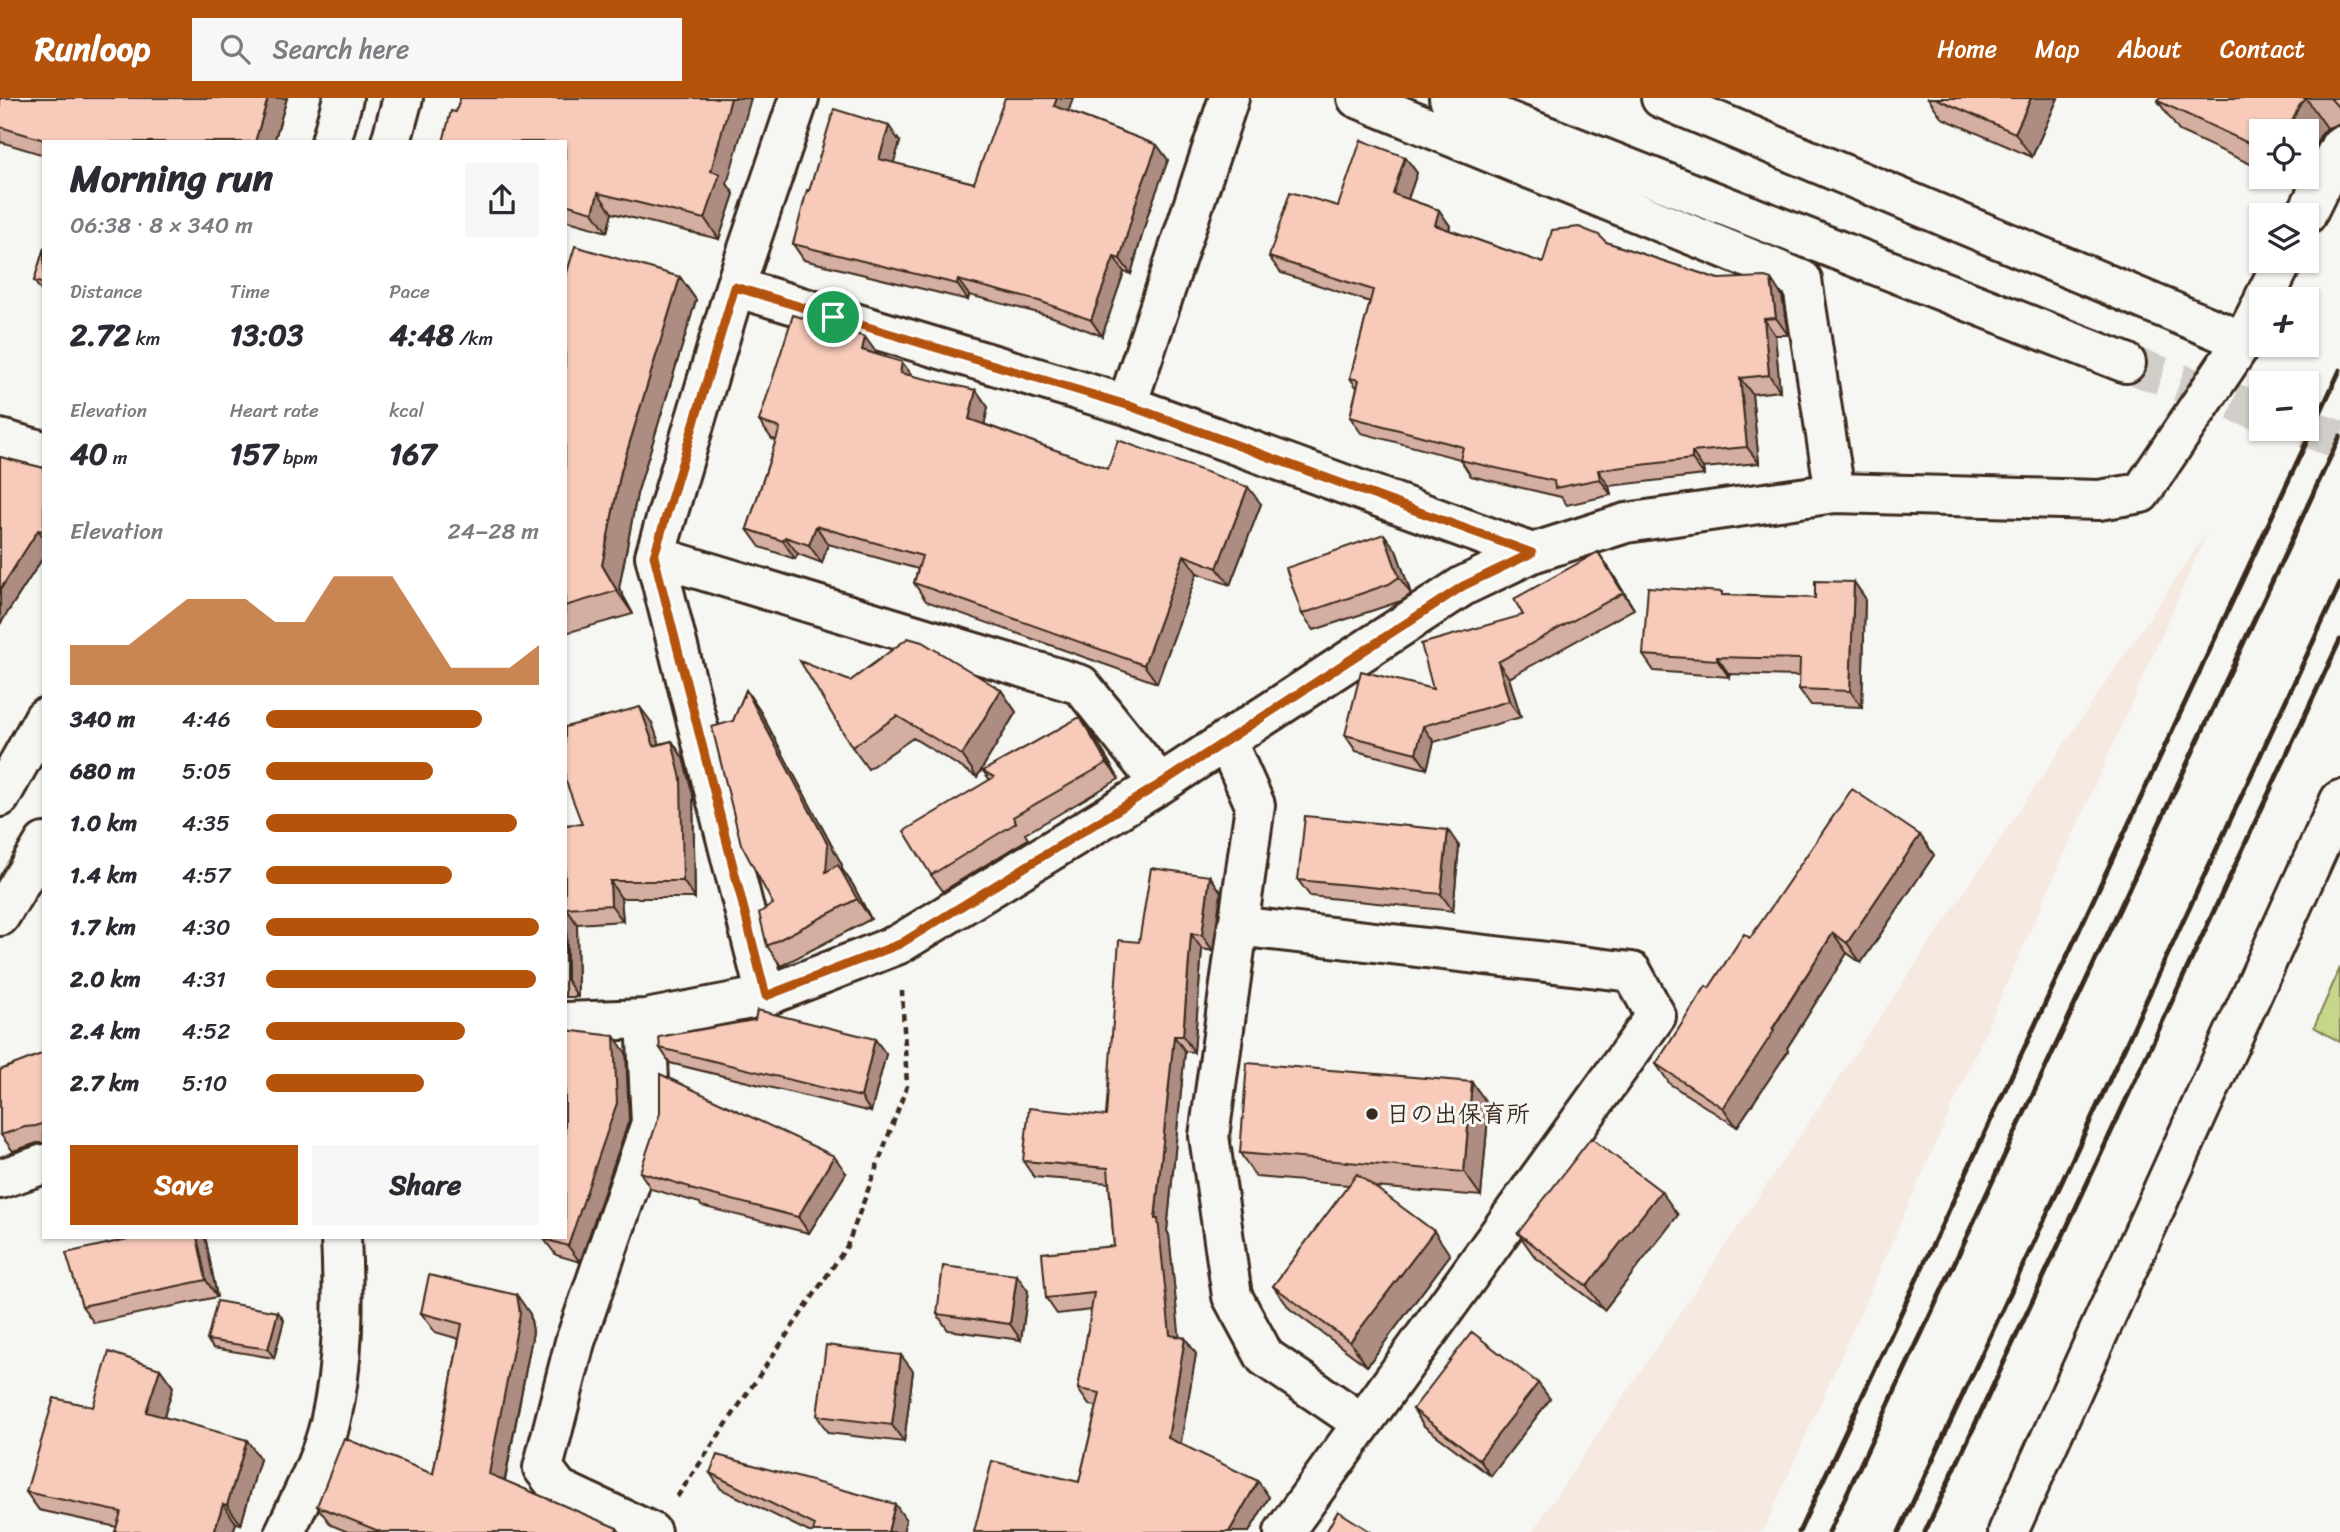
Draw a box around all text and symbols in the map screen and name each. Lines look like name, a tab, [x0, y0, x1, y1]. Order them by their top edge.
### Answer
search box	[192, 18, 682, 81]
text: Runloop	[35, 20, 150, 78]
text: Search here	[272, 26, 409, 72]
text: Home	[1937, 28, 1997, 70]
text: Map	[2035, 28, 2079, 70]
text: About	[2117, 28, 2182, 70]
text: Contact	[2220, 28, 2305, 70]
icon: search	[216, 30, 254, 68]
map controls	[2249, 119, 2319, 441]
button: locate	[2249, 119, 2319, 189]
text: Morning run	[70, 145, 273, 212]
button: share	[465, 163, 539, 237]
button: layers	[2249, 203, 2319, 273]
text: 06:38 · 8 × 340 m	[70, 205, 253, 246]
text: Distance	[70, 275, 142, 308]
text: Time	[230, 275, 270, 308]
text: Pace	[389, 275, 430, 308]
pin	[803, 287, 863, 347]
button: +	[2249, 287, 2319, 357]
icon: arrive	[814, 298, 852, 336]
text: 2.72	[70, 308, 131, 362]
text: 13:03	[230, 308, 304, 362]
text: 4:48	[389, 308, 454, 362]
text: km	[131, 322, 160, 355]
text: /km	[454, 322, 493, 355]
button: −	[2249, 371, 2319, 441]
text: Elevation	[70, 394, 147, 427]
text: Heart rate	[230, 394, 319, 427]
text: kcal	[389, 394, 424, 427]
text: 40	[70, 427, 108, 481]
text: 157	[230, 427, 278, 481]
text: 167	[389, 427, 436, 481]
text: m	[108, 441, 127, 474]
text: bpm	[278, 441, 318, 474]
text: Elevation	[70, 511, 163, 552]
text: 24–28 m	[448, 511, 539, 552]
text: 340 m	[70, 699, 135, 740]
text: 4:46	[182, 699, 231, 740]
text: 680 m	[70, 751, 135, 792]
text: 5:05	[182, 751, 232, 792]
text: 1.0 km	[70, 803, 137, 844]
text: 4:35	[182, 803, 230, 844]
text: 1.4 km	[70, 855, 137, 896]
text: 4:57	[182, 855, 231, 896]
text: 1.7 km	[70, 907, 136, 948]
text: 4:30	[182, 907, 230, 948]
text: 2.0 km	[70, 959, 141, 1000]
text: 4:31	[182, 959, 226, 1000]
text: 2.4 km	[70, 1011, 140, 1052]
text: 4:52	[182, 1011, 231, 1052]
text: 2.7 km	[70, 1063, 139, 1104]
text: 5:10	[182, 1063, 227, 1104]
place label: 日の出保育所	[1386, 1093, 1530, 1135]
marker: 日の出保育所	[1364, 1106, 1380, 1122]
button: Save	[70, 1145, 298, 1225]
button: Share	[312, 1145, 539, 1225]

